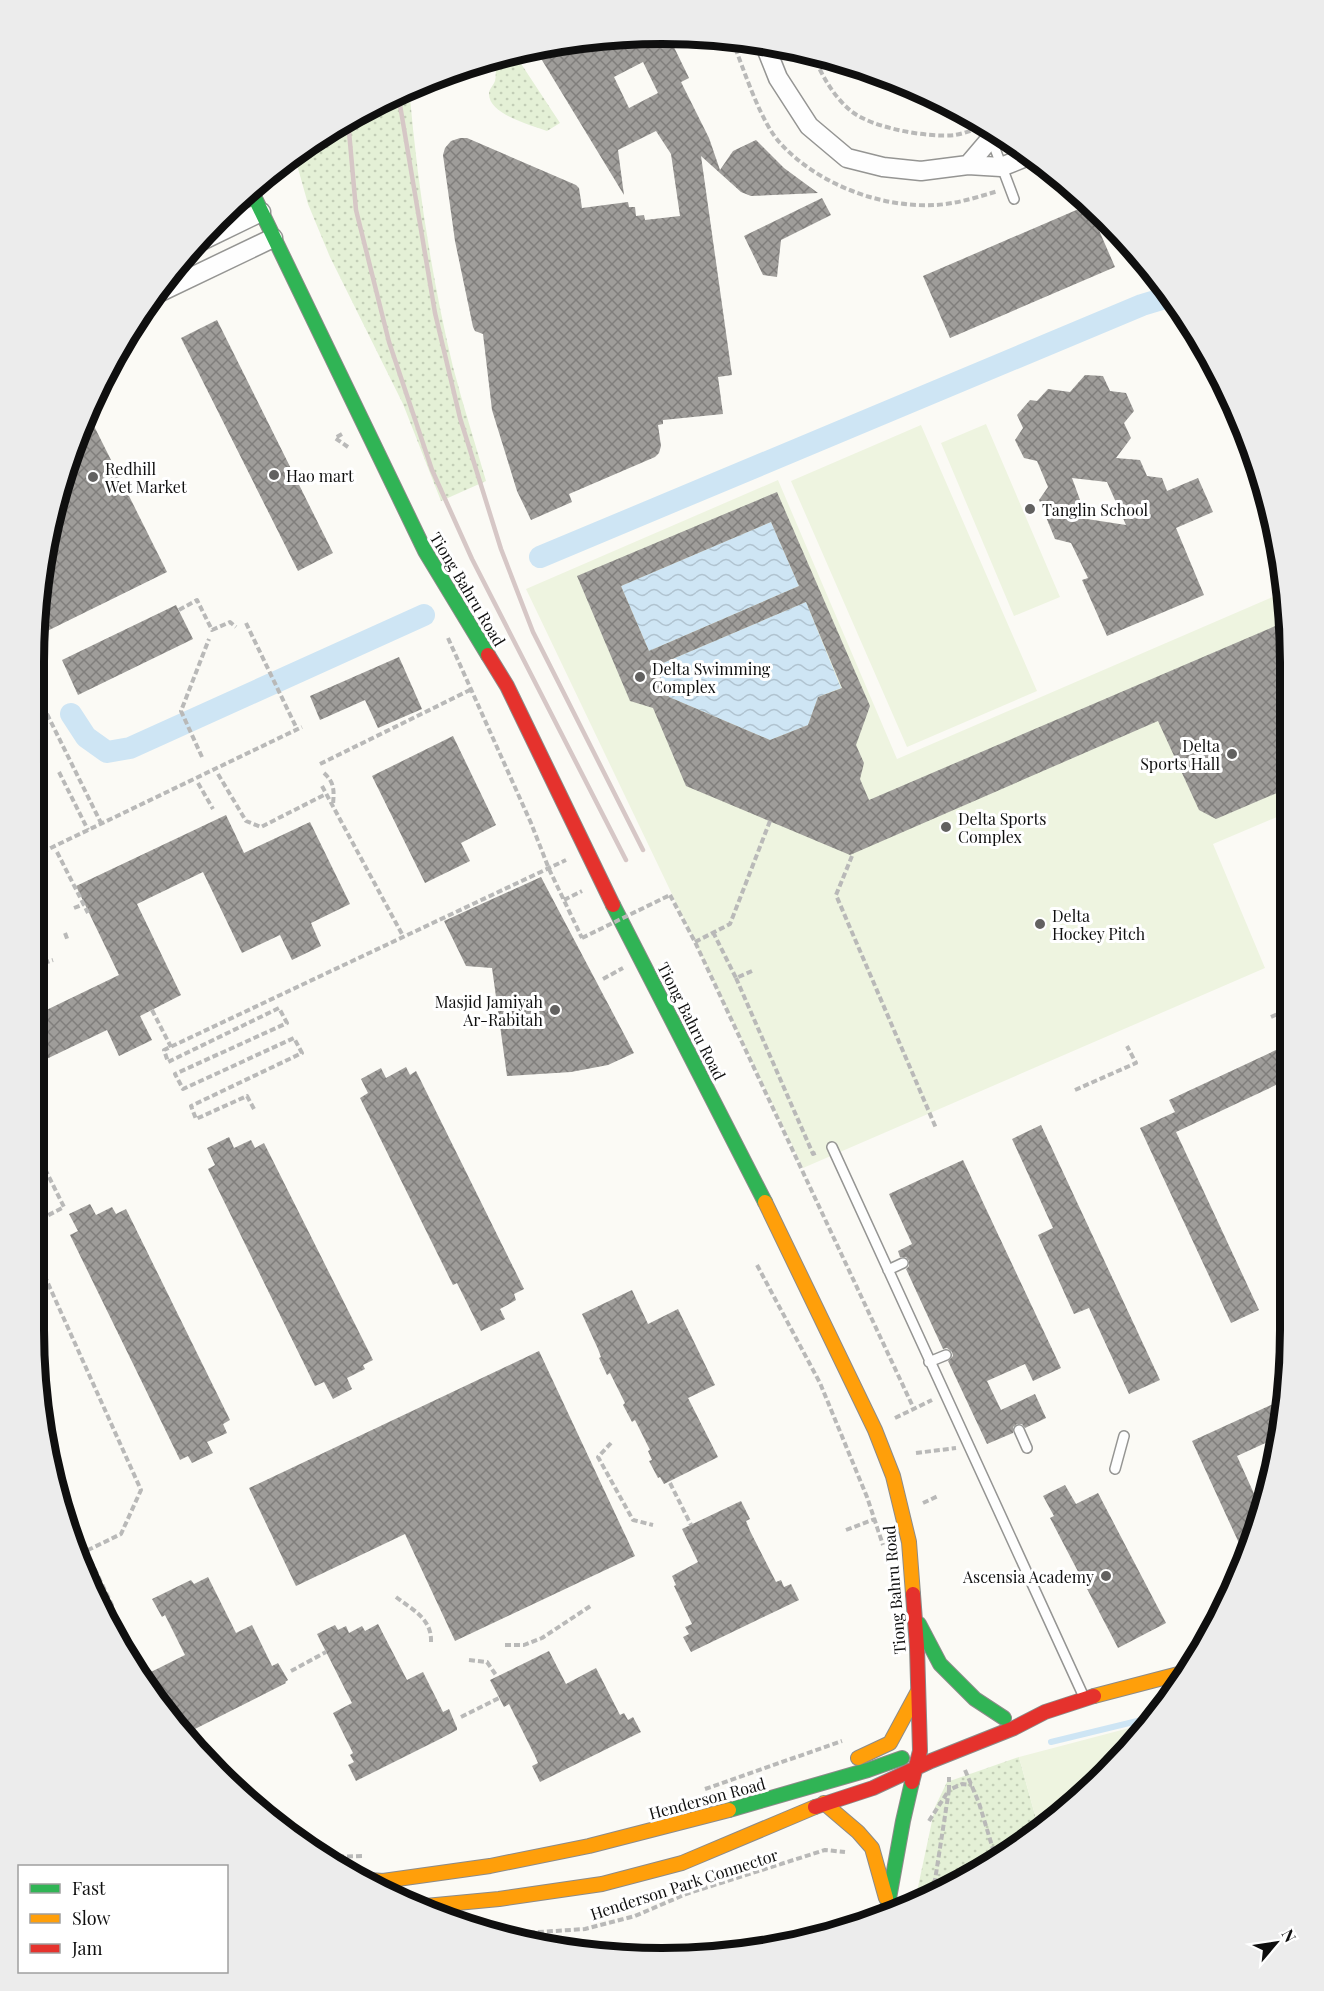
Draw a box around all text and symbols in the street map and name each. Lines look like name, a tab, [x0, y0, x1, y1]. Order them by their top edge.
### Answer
place label: Redhill Wet Market	[104, 458, 187, 497]
place label: Hao mart	[286, 465, 354, 486]
marker: Hao mart	[267, 468, 281, 482]
marker: Redhill Wet Market	[86, 470, 100, 484]
place label: Tanglin School	[1042, 499, 1149, 520]
marker: Tanglin School	[1023, 502, 1037, 516]
street label: Tiong Bahru Road	[426, 528, 510, 650]
place label: Delta Swimming Complex	[652, 658, 771, 697]
marker: Delta Swimming Complex	[633, 670, 647, 684]
place label: Delta Sports Hall	[1140, 735, 1220, 774]
marker: Delta Sports Hall	[1225, 747, 1239, 761]
place label: Delta Sports Complex	[958, 808, 1046, 847]
marker: Delta Sports Complex	[939, 820, 953, 834]
place label: Delta Hockey Pitch	[1052, 905, 1146, 944]
marker: Delta Hockey Pitch	[1033, 917, 1047, 931]
street label: Tiong Bahru Road	[653, 959, 731, 1083]
place label: Masjid Jamiyah Ar-Rabitah	[435, 991, 544, 1030]
marker: Masjid Jamiyah Ar-Rabitah	[548, 1003, 562, 1017]
street label: Tiong Bahru Road	[878, 1525, 910, 1655]
place label: Ascensia Academy	[962, 1566, 1094, 1587]
marker: Ascensia Academy	[1099, 1569, 1113, 1583]
street label: Henderson Road	[646, 1772, 768, 1824]
street label: Henderson Park Connector	[587, 1844, 781, 1924]
legend	[18, 1865, 228, 1973]
text: Fast	[72, 1876, 106, 1900]
text: Slow	[72, 1906, 110, 1930]
north arrow	[1246, 1913, 1306, 1973]
text: N	[1278, 1925, 1302, 1946]
text: Jam	[71, 1936, 102, 1960]

